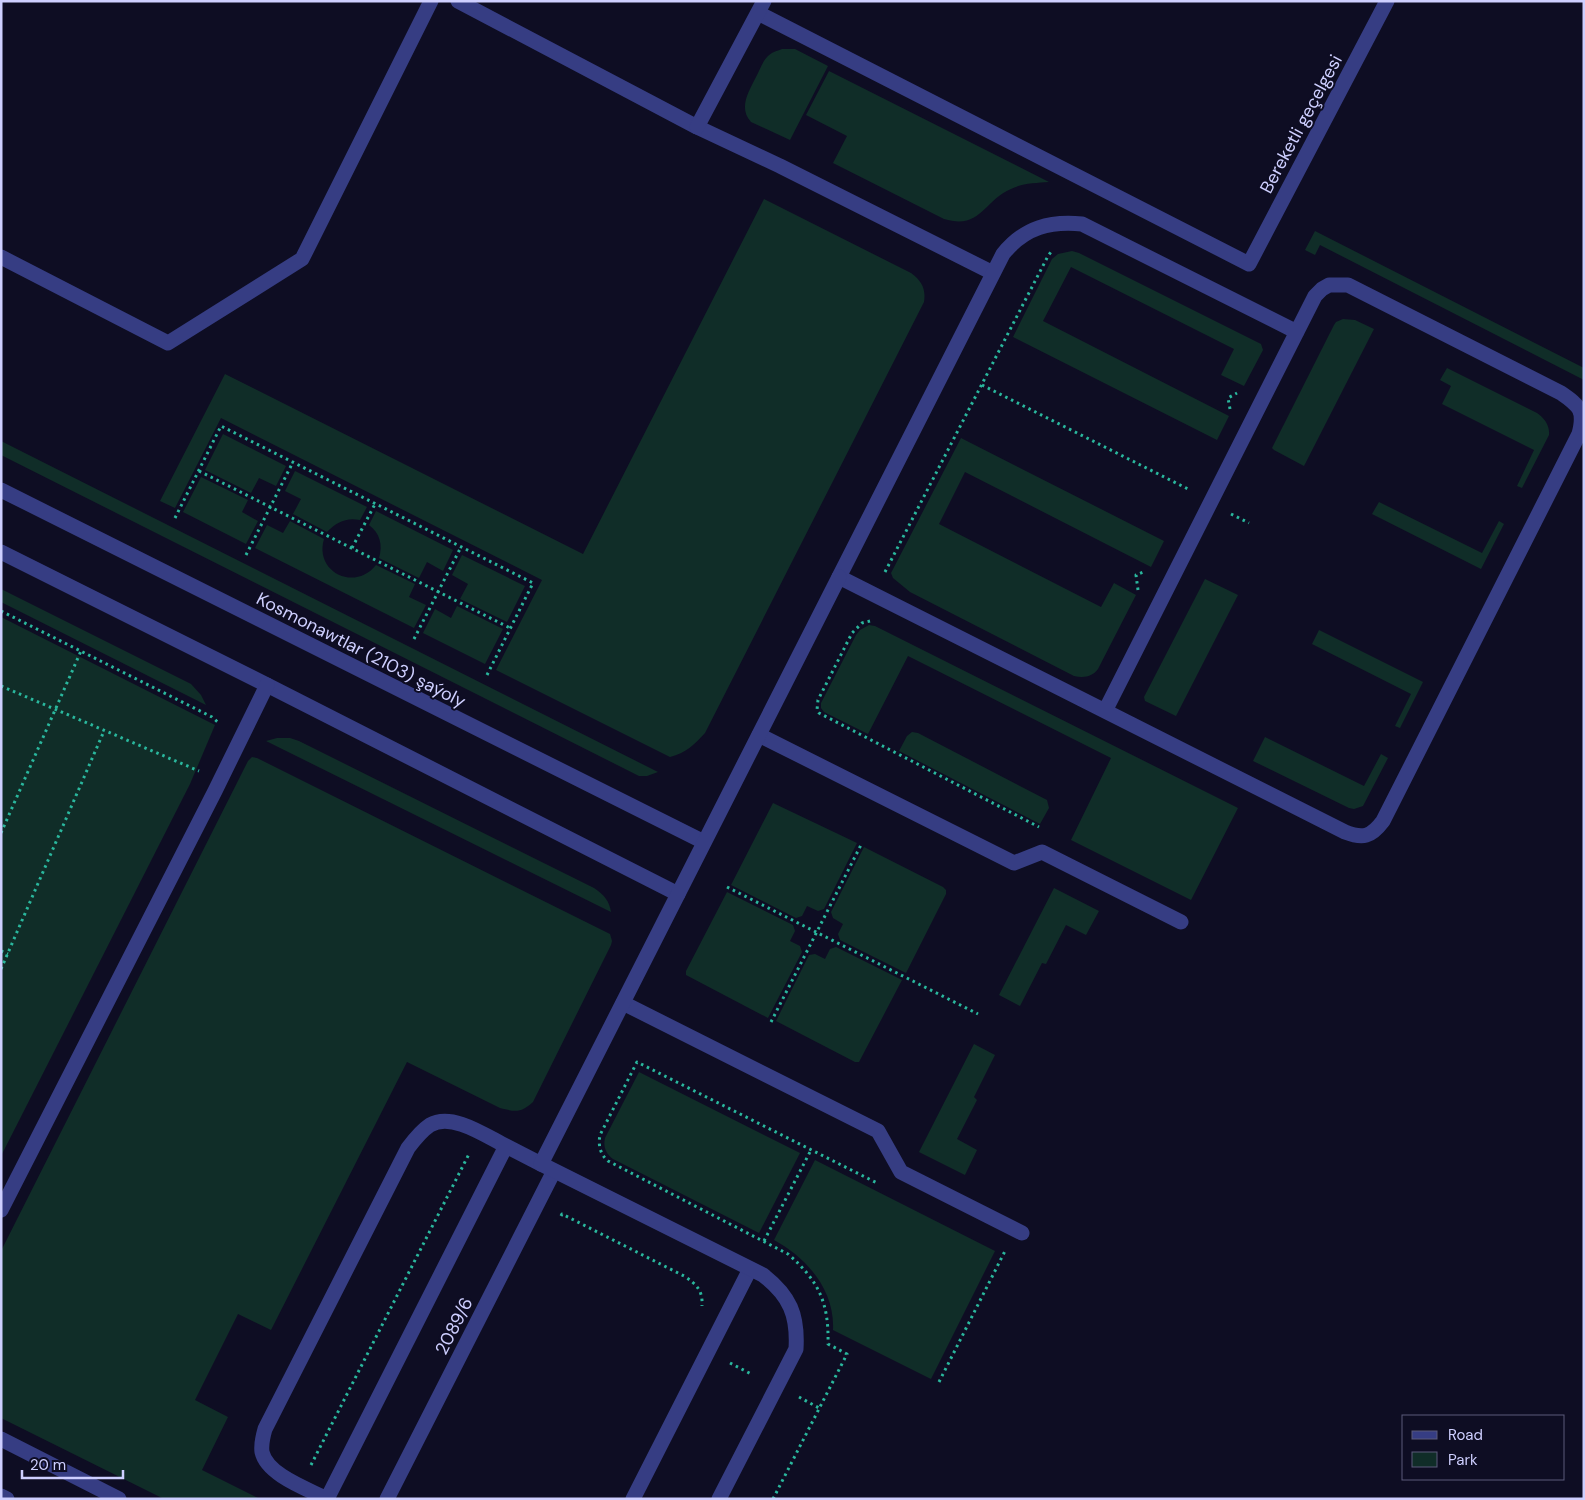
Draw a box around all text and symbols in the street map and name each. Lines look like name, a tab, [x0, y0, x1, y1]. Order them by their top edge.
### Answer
street label: Bereketli geçelgesi	[1254, 50, 1348, 198]
street label: Kosmonawtlar (2103) şaýoly	[252, 587, 470, 713]
street label: 2089/6	[429, 1293, 479, 1359]
legend	[1402, 1415, 1565, 1480]
text: Road	[1448, 1425, 1483, 1445]
scale bar	[22, 1448, 124, 1480]
text: Park	[1448, 1450, 1478, 1470]
text: 20 m	[30, 1455, 66, 1475]

